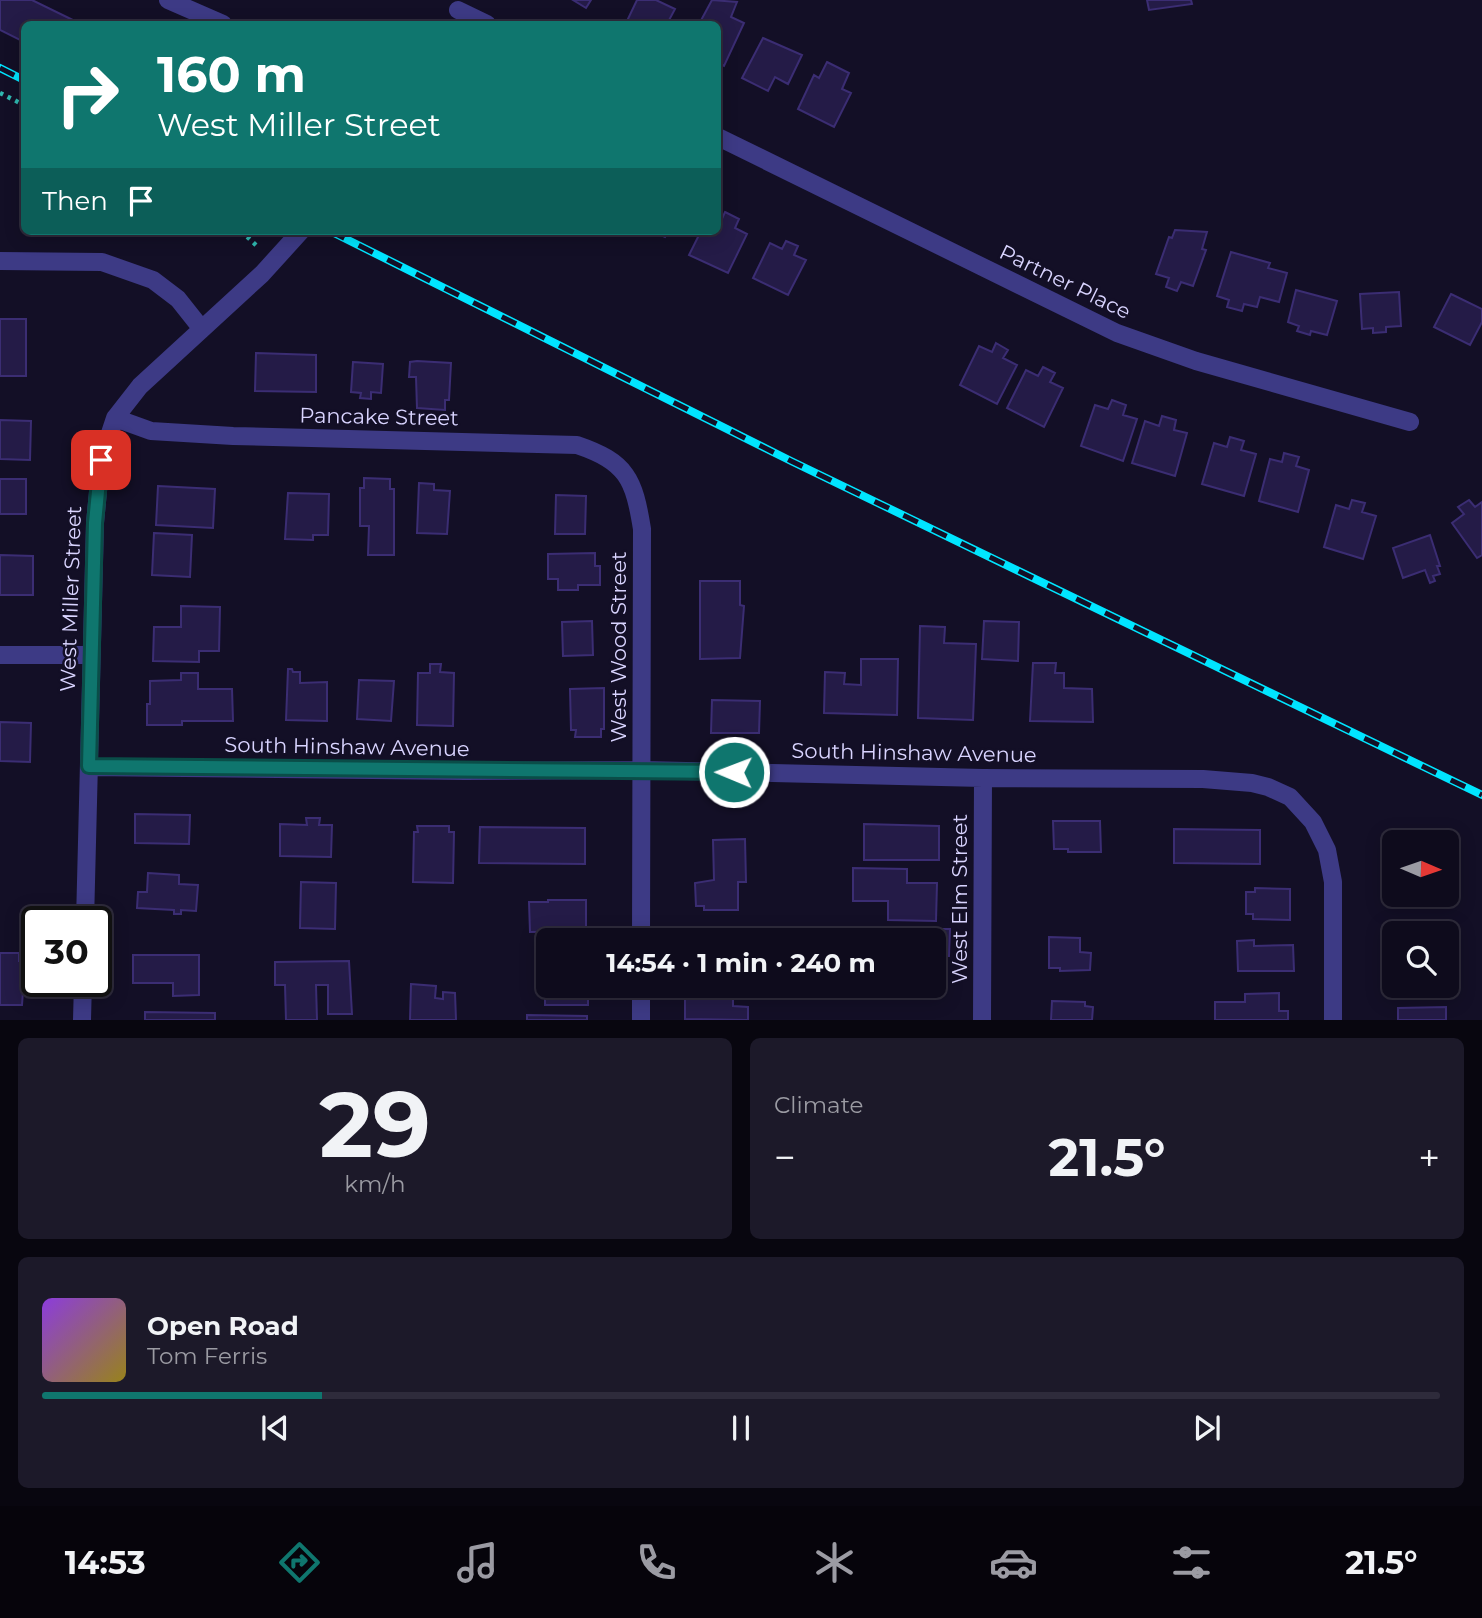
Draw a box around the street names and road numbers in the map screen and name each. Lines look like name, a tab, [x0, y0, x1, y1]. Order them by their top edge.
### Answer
street label: Partner Place	[996, 239, 1135, 324]
street label: Pancake Street	[299, 403, 459, 430]
street label: West Miller Street	[55, 505, 86, 692]
street label: West Wood Street	[606, 552, 631, 742]
street label: South Hinshaw Avenue	[224, 732, 470, 761]
street label: South Hinshaw Avenue	[791, 738, 1037, 767]
street label: West Elm Street	[947, 814, 972, 984]

